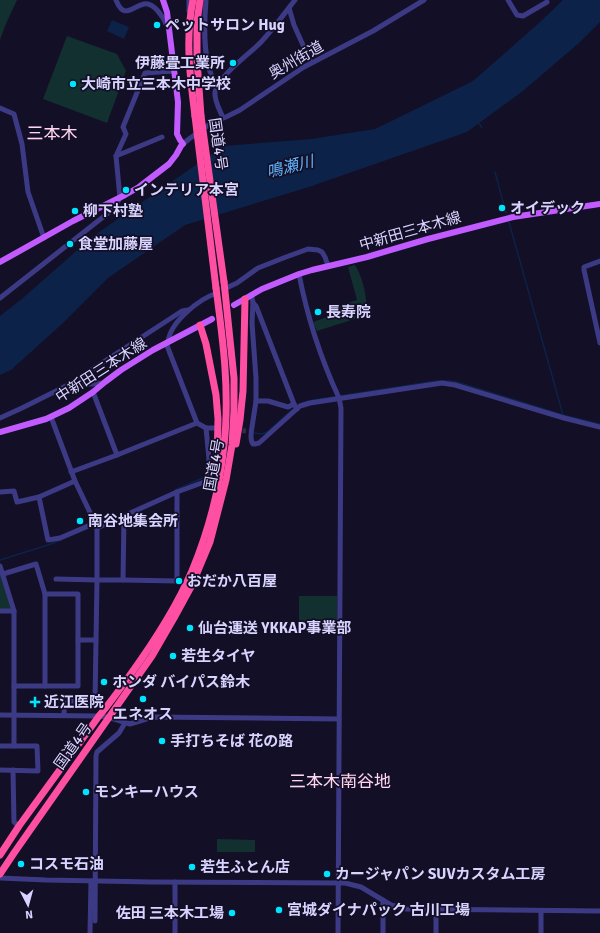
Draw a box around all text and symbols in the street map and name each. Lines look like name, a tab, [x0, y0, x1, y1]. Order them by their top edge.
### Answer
place label: ペットサロン Hug	[165, 16, 285, 34]
marker: ペットサロン Hug	[152, 20, 162, 30]
street label: 奥州街道	[266, 37, 326, 83]
place label: 伊藤畳工業所	[135, 54, 225, 72]
marker: 伊藤畳工業所	[228, 58, 238, 68]
place label: 大崎市立三本木中学校	[81, 75, 231, 93]
marker: 大崎市立三本木中学校	[68, 79, 78, 89]
street label: 国道4号	[205, 116, 231, 172]
district label: 三本木	[27, 123, 78, 144]
water label: 鳴瀬川	[264, 151, 318, 183]
place label: インテリア本宮	[134, 181, 239, 199]
marker: インテリア本宮	[121, 185, 131, 195]
place label: オイデック	[510, 199, 585, 217]
place label: 柳下村塾	[83, 202, 143, 220]
marker: オイデック	[497, 203, 507, 213]
marker: 柳下村塾	[70, 206, 80, 216]
street label: 中新田三本木線	[357, 208, 463, 254]
place label: 食堂加藤屋	[78, 235, 153, 253]
marker: 食堂加藤屋	[65, 239, 75, 249]
place label: 長寿院	[326, 303, 371, 321]
marker: 長寿院	[313, 307, 323, 317]
street label: 中新田三本木線	[52, 334, 150, 406]
street label: 国道4号	[201, 437, 227, 493]
place label: 南谷地集会所	[88, 512, 178, 530]
marker: 南谷地集会所	[75, 516, 85, 526]
place label: おだか八百屋	[187, 572, 277, 590]
marker: おだか八百屋	[174, 576, 184, 586]
place label: 仙台運送 YKKAP事業部	[198, 619, 351, 637]
marker: 仙台運送 YKKAP事業部	[185, 623, 195, 633]
place label: 若生タイヤ	[181, 647, 256, 665]
marker: 若生タイヤ	[168, 651, 178, 661]
place label: ホンダ バイパス鈴木	[112, 673, 250, 691]
marker: ホンダ バイパス鈴木	[99, 677, 109, 687]
place label: 近江医院	[44, 693, 104, 711]
marker: エネオス	[138, 694, 148, 704]
marker: 近江医院	[29, 696, 41, 708]
place label: エネオス	[113, 705, 173, 723]
street label: 国道4号	[50, 719, 96, 773]
place label: 手打ちそば 花の路	[170, 732, 293, 750]
marker: 手打ちそば 花の路	[157, 736, 167, 746]
district label: 三本木南谷地	[289, 771, 391, 792]
place label: モンキーハウス	[94, 783, 199, 801]
marker: モンキーハウス	[81, 787, 91, 797]
place label: コスモ石油	[29, 855, 104, 873]
place label: 若生ふとん店	[200, 858, 290, 876]
marker: コスモ石油	[16, 859, 26, 869]
marker: 若生ふとん店	[187, 862, 197, 872]
place label: カージャパン SUVカスタム工房	[335, 865, 546, 883]
marker: カージャパン SUVカスタム工房	[322, 869, 332, 879]
north arrow	[8, 885, 48, 925]
place label: 宮城ダイナパック 古川工場	[287, 901, 470, 919]
place label: 佐田 三本木工場	[116, 904, 224, 922]
marker: 宮城ダイナパック 古川工場	[274, 905, 284, 915]
text: N	[25, 908, 33, 921]
marker: 佐田 三本木工場	[227, 908, 237, 918]

